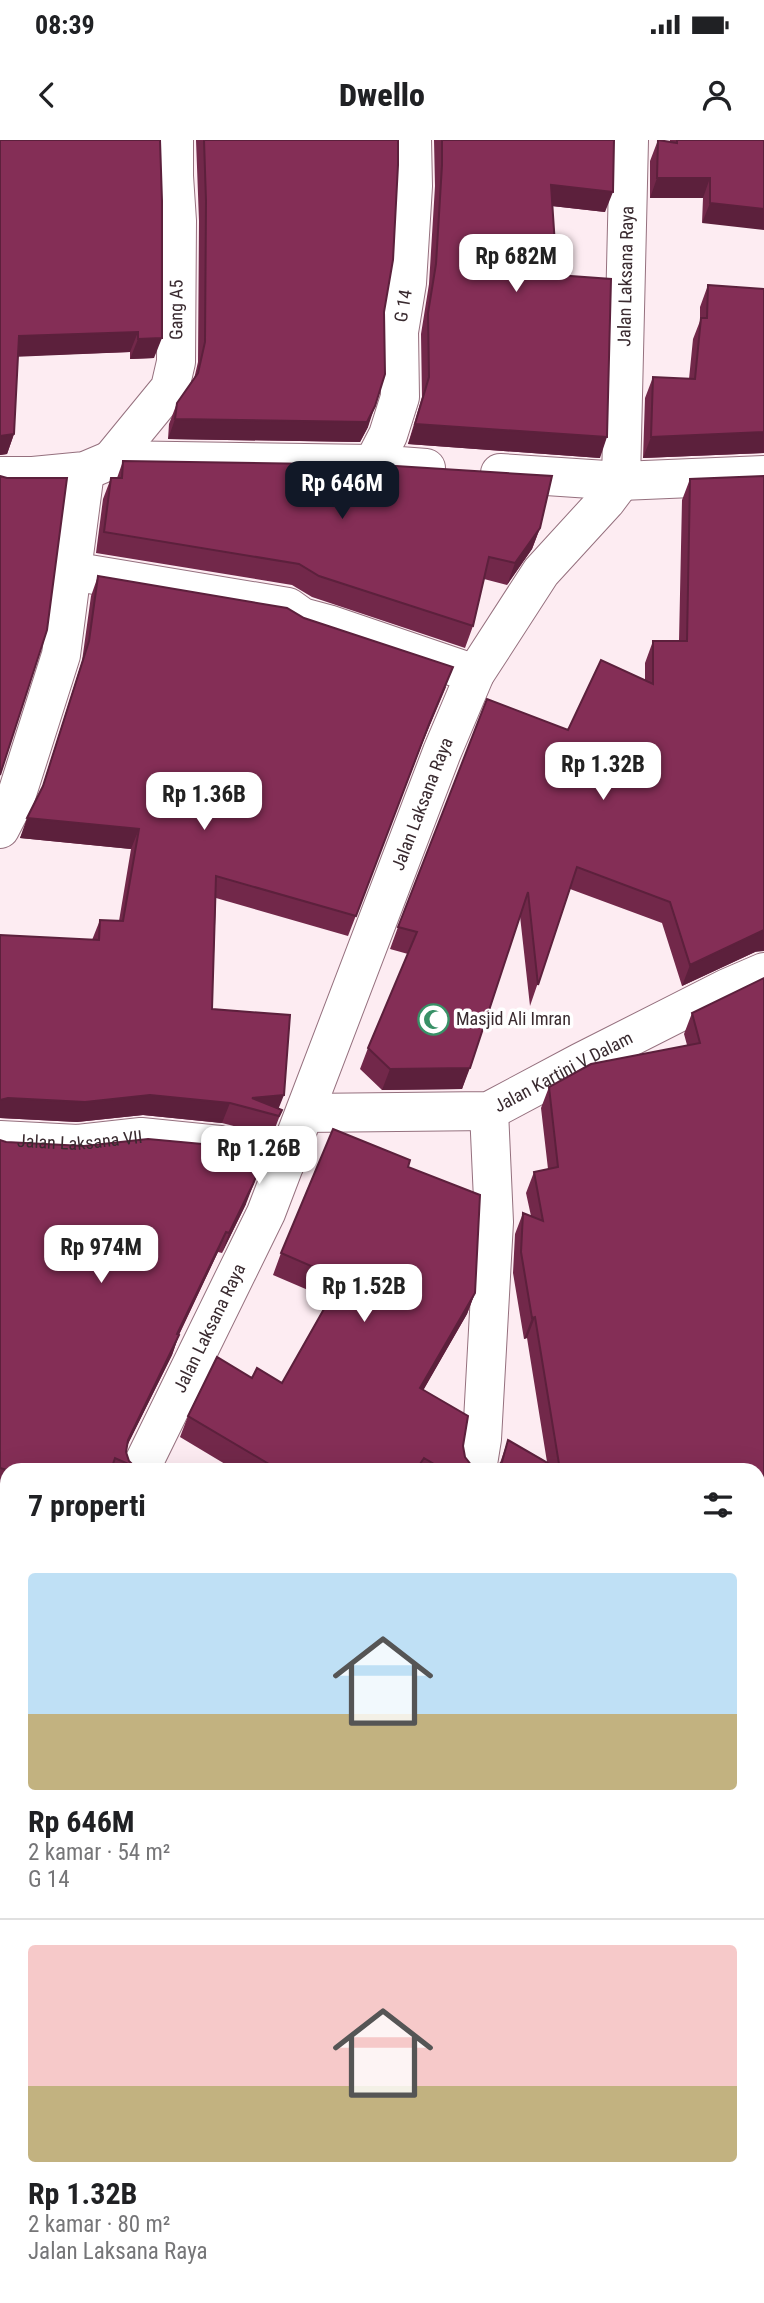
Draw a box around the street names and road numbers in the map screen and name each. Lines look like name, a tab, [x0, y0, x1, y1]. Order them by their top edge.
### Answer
street label: Jalan Laksana Raya	[613, 206, 637, 347]
street label: Gang A5	[165, 279, 187, 340]
street label: G 14	[390, 288, 416, 324]
street label: Jalan Laksana Raya	[387, 734, 457, 873]
street label: Jalan Kartini V Dalam	[490, 1027, 636, 1116]
street label: Jalan Laksana VII	[17, 1126, 143, 1154]
street label: Jalan Laksana Raya	[169, 1260, 249, 1396]

